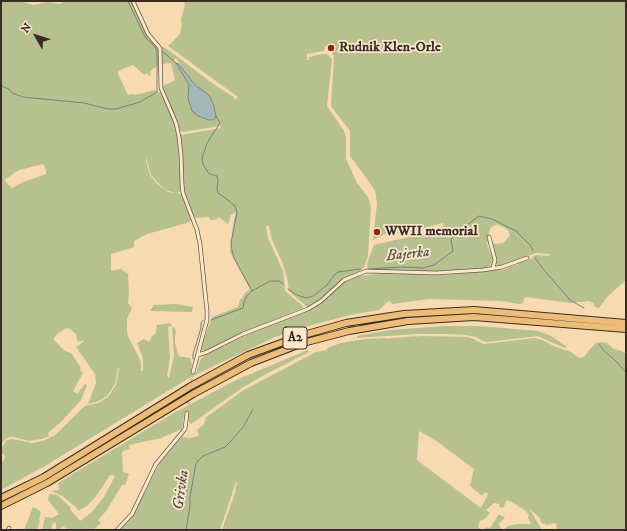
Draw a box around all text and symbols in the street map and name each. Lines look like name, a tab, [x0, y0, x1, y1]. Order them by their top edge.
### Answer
north arrow	[16, 16, 56, 56]
text: N	[18, 21, 35, 36]
place label: Rudnik Klen-Orle	[339, 40, 441, 56]
marker: Rudnik Klen-Orle	[326, 43, 336, 53]
place label: WWII memorial	[385, 224, 478, 240]
marker: WWII memorial	[372, 227, 382, 237]
water label: Bajerka	[385, 244, 431, 266]
road number: A2	[283, 327, 307, 349]
water label: Grivka	[170, 469, 194, 511]

